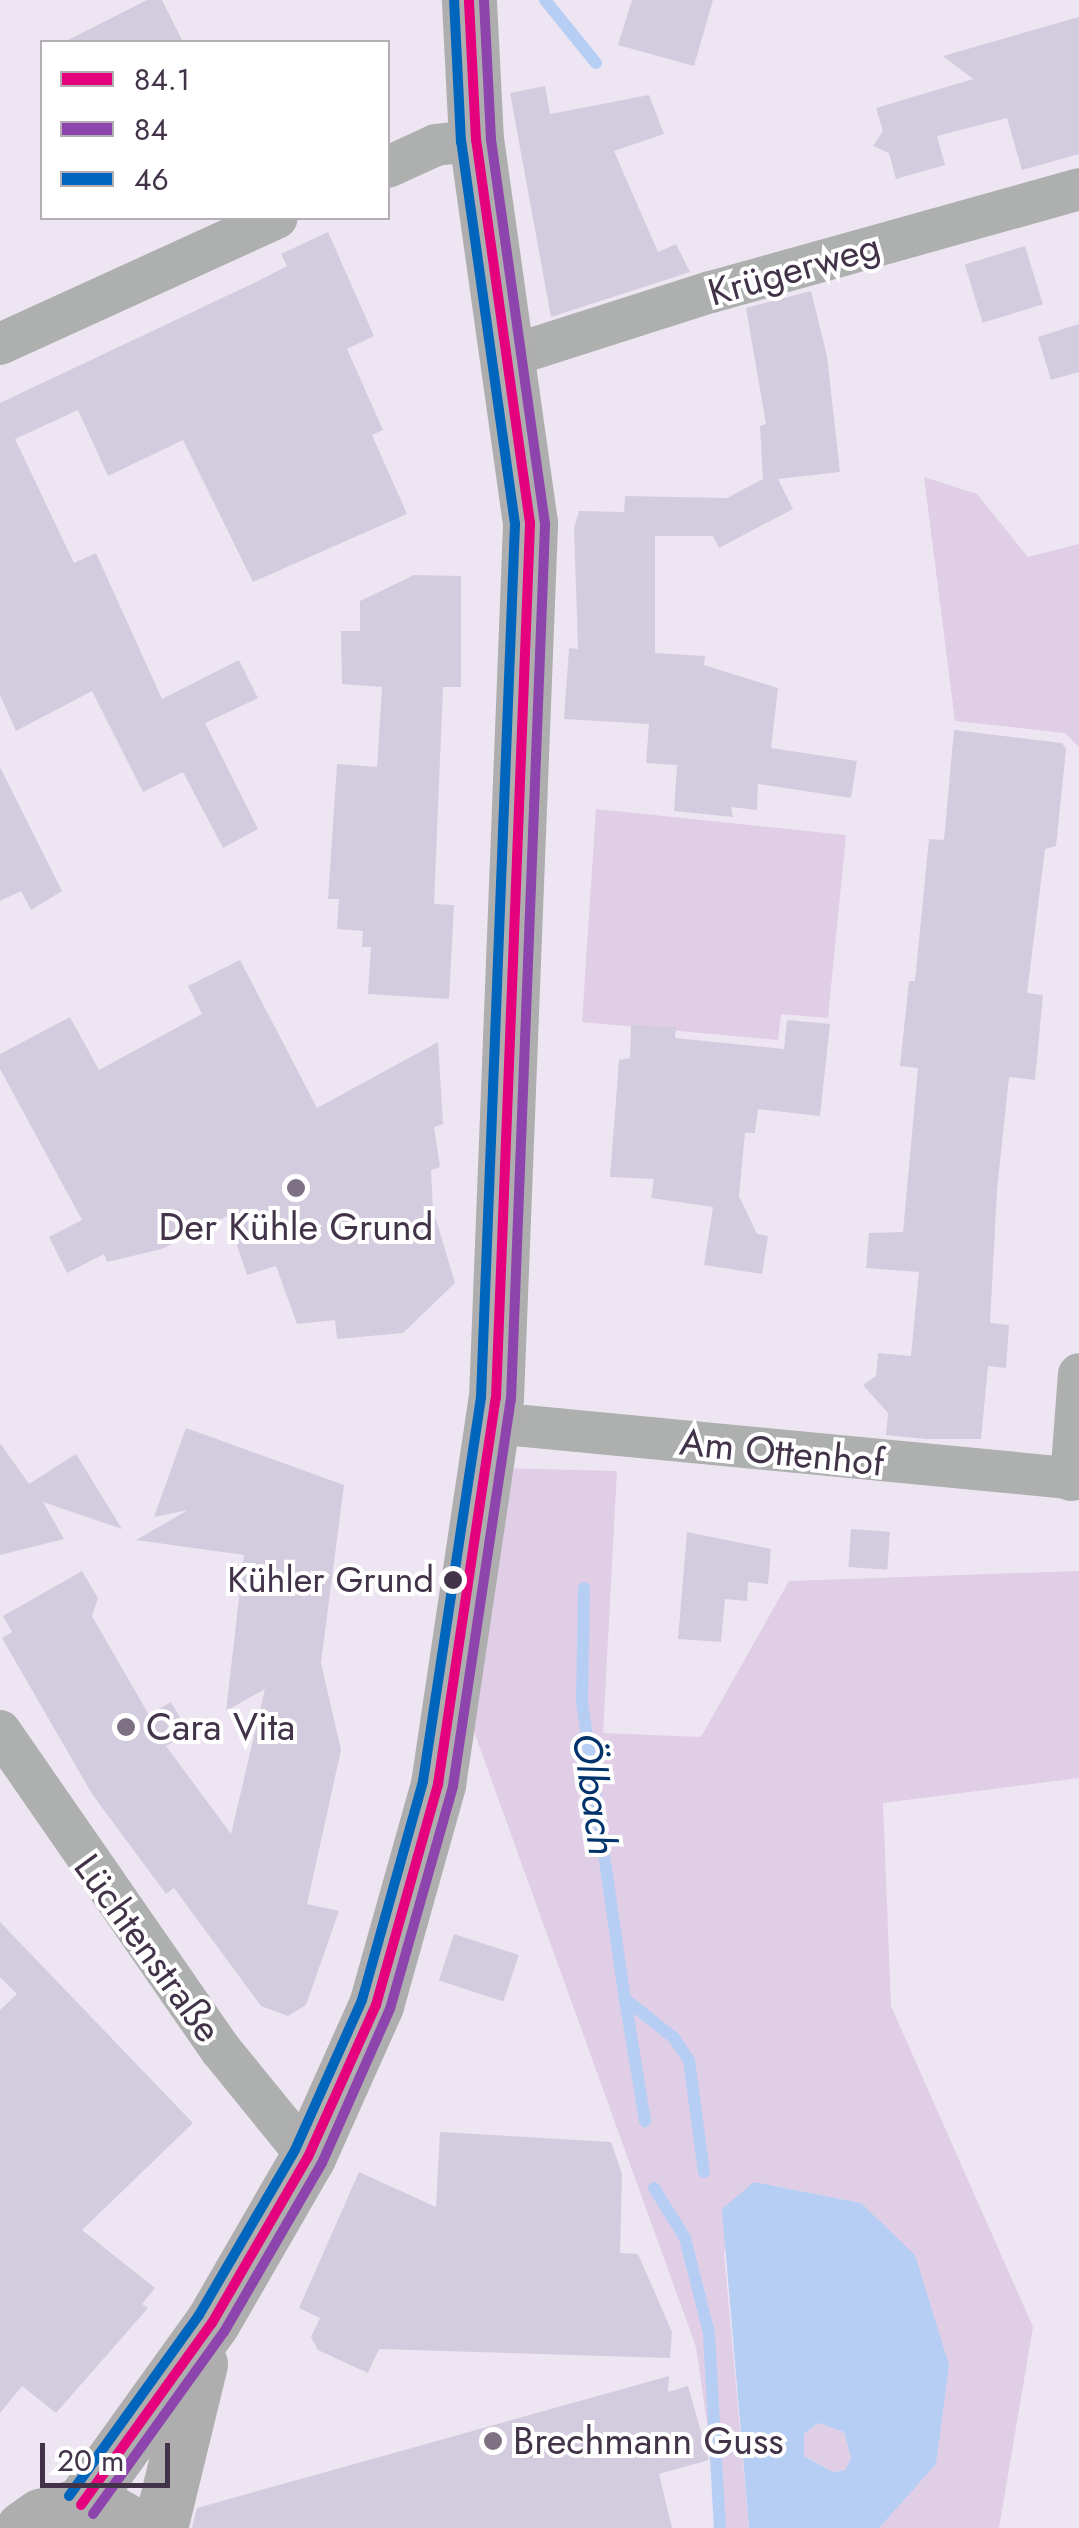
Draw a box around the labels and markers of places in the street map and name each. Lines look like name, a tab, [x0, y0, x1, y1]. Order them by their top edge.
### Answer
marker: Der Kühle Grund	[285, 1177, 307, 1199]
place label: Der Kühle Grund	[159, 1204, 433, 1250]
place label: Kühler Grund	[227, 1558, 434, 1602]
marker: Kühler Grund	[443, 1570, 463, 1590]
place label: Cara Vita	[146, 1704, 295, 1750]
marker: Cara Vita	[115, 1716, 137, 1738]
place label: Brechmann Guss	[513, 2418, 784, 2464]
marker: Brechmann Guss	[482, 2430, 504, 2452]

